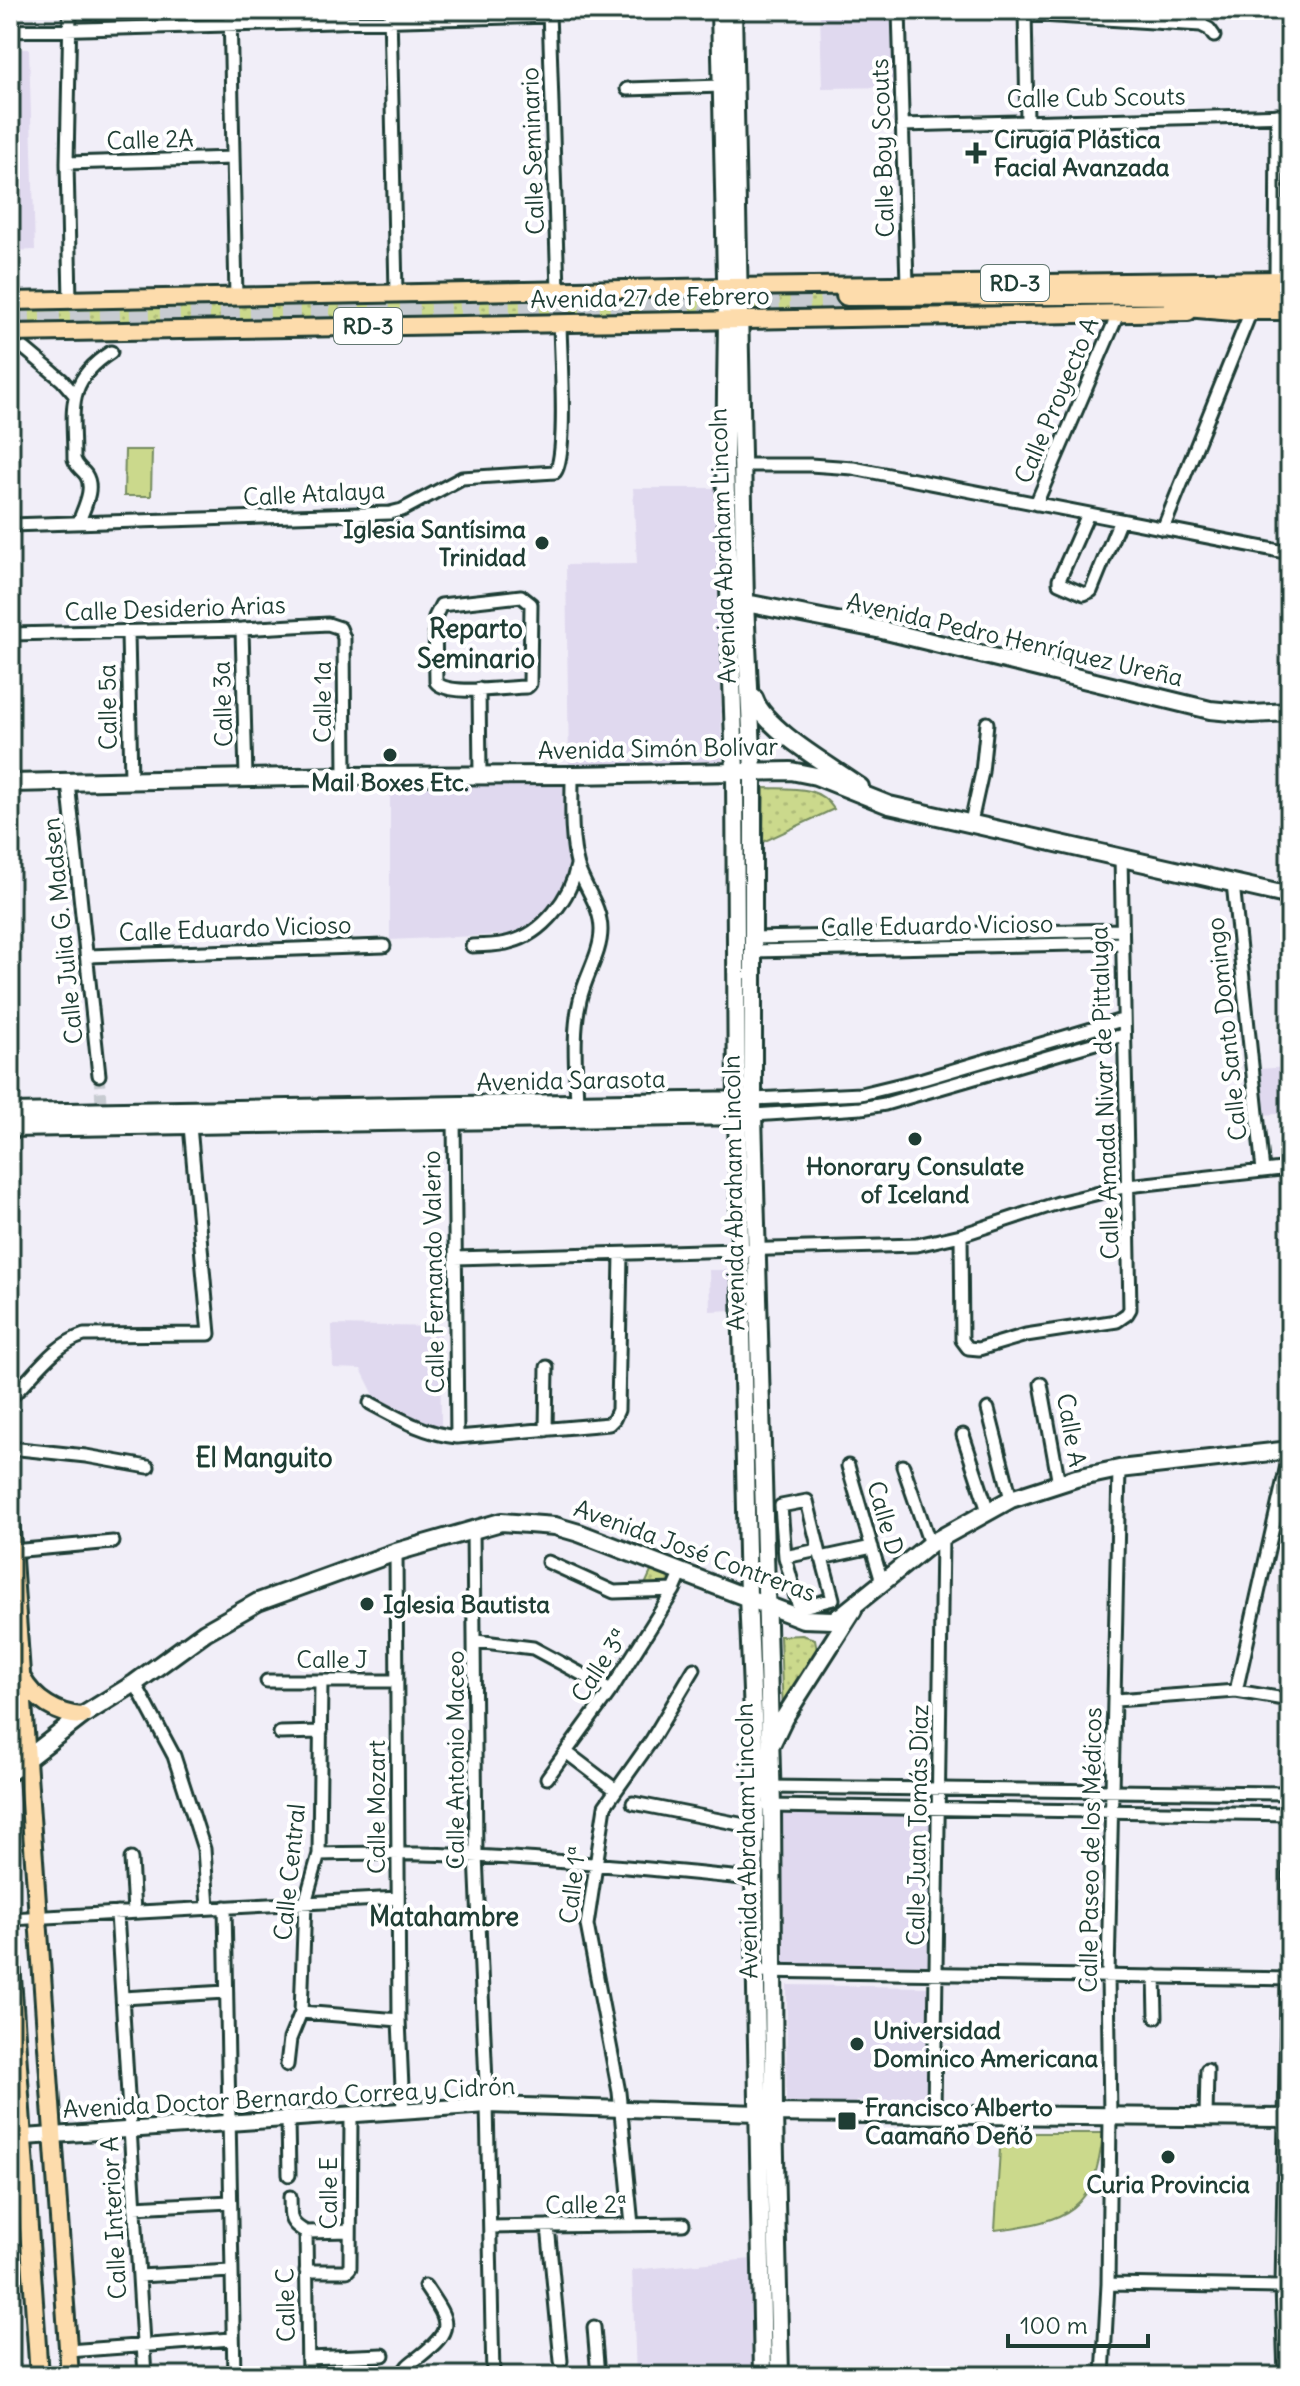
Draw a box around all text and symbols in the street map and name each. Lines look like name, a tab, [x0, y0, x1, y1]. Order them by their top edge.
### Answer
street label: Calle Boy Scouts	[864, 58, 900, 238]
street label: Calle Seminario	[514, 67, 550, 235]
street label: Calle Cub Scouts	[1006, 80, 1186, 114]
street label: Calle 2A	[106, 122, 194, 156]
place label: Cirugía Plástica Facial Avanzada	[994, 124, 1170, 182]
marker: Cirugía Plástica Facial Avanzada	[965, 142, 987, 164]
road number: RD-3	[981, 265, 1049, 301]
street label: Avenida 27 de Febrero	[530, 280, 770, 314]
road number: RD-3	[334, 308, 402, 344]
street label: Calle Proyecto A	[1007, 312, 1105, 488]
street label: Avenida Abraham Lincoln	[702, 407, 742, 684]
street label: Calle Atalaya	[242, 474, 386, 512]
place label: Iglesia Santísima Trinidad	[343, 514, 526, 572]
marker: Iglesia Santísima Trinidad	[533, 534, 551, 552]
street label: Avenida Pedro Henríquez Ureña	[844, 586, 1186, 692]
street label: Calle Desiderio Arias	[64, 589, 286, 627]
district label: Reparto Seminario	[417, 612, 535, 675]
street label: Calle 3a	[206, 660, 238, 748]
street label: Calle 1a	[307, 661, 337, 743]
street label: Calle 5a	[91, 664, 123, 750]
street label: Avenida Simón Bolívar	[538, 731, 779, 765]
marker: Mail Boxes Etc.	[381, 746, 399, 764]
place label: Mail Boxes Etc.	[311, 767, 469, 797]
street label: Calle Julia G. Madsen	[35, 816, 89, 1046]
street label: Calle Eduardo Vicioso	[820, 908, 1054, 942]
street label: Calle Eduardo Vicioso	[118, 909, 352, 947]
street label: Calle Santo Domingo	[1199, 916, 1253, 1142]
street label: Calle Amada Nivar de Pittaluga	[1083, 926, 1125, 1260]
street label: Avenida Abraham Lincoln	[716, 1055, 750, 1331]
street label: Avenida Sarasota	[476, 1063, 666, 1097]
marker: Honorary Consulate of Iceland	[906, 1130, 924, 1148]
street label: Calle Fernando Valerio	[416, 1150, 450, 1394]
place label: Honorary Consulate of Iceland	[806, 1151, 1024, 1209]
street label: Calle A	[1051, 1391, 1093, 1469]
district label: El Manguito	[196, 1441, 333, 1474]
street label: Calle D	[861, 1477, 911, 1559]
street label: Avenida José Contreras	[570, 1492, 820, 1608]
place label: Iglesia Bautista	[383, 1589, 550, 1619]
marker: Iglesia Bautista	[358, 1595, 376, 1613]
street label: Calle 3ª	[564, 1622, 634, 1708]
street label: Calle J	[296, 1644, 368, 1674]
street label: Calle Antonio Maceo	[440, 1651, 470, 1869]
street label: Avenida Abraham Lincoln	[729, 1703, 763, 1979]
street label: Calle Juan Tomás Díaz	[900, 1704, 934, 1946]
street label: Calle Paseo de los Médicos	[1073, 1707, 1107, 1993]
street label: Calle Mozart	[361, 1740, 391, 1874]
street label: Calle Central	[267, 1802, 311, 1942]
street label: Calle 1ª	[552, 1844, 592, 1926]
district label: Matahambre	[369, 1900, 519, 1933]
place label: Universidad Dominico Americana	[873, 2015, 1099, 2073]
marker: Universidad Dominico Americana	[848, 2035, 866, 2053]
street label: Avenida Doctor Bernardo Correa y Cidrón	[62, 2070, 516, 2124]
place label: Francisco Alberto Caamaño Deñó	[865, 2092, 1053, 2150]
marker: Francisco Alberto Caamaño Deñó	[836, 2110, 858, 2132]
street label: Calle Interior A	[94, 2136, 132, 2300]
marker: Curia Provincia	[1159, 2148, 1177, 2166]
street label: Calle E	[313, 2157, 343, 2229]
place label: Curia Provincia	[1086, 2169, 1250, 2199]
street label: Calle 2ª	[545, 2188, 627, 2220]
street label: Calle C	[269, 2267, 301, 2343]
scale bar	[1008, 2298, 1148, 2348]
text: 100 m	[1020, 2310, 1088, 2340]

